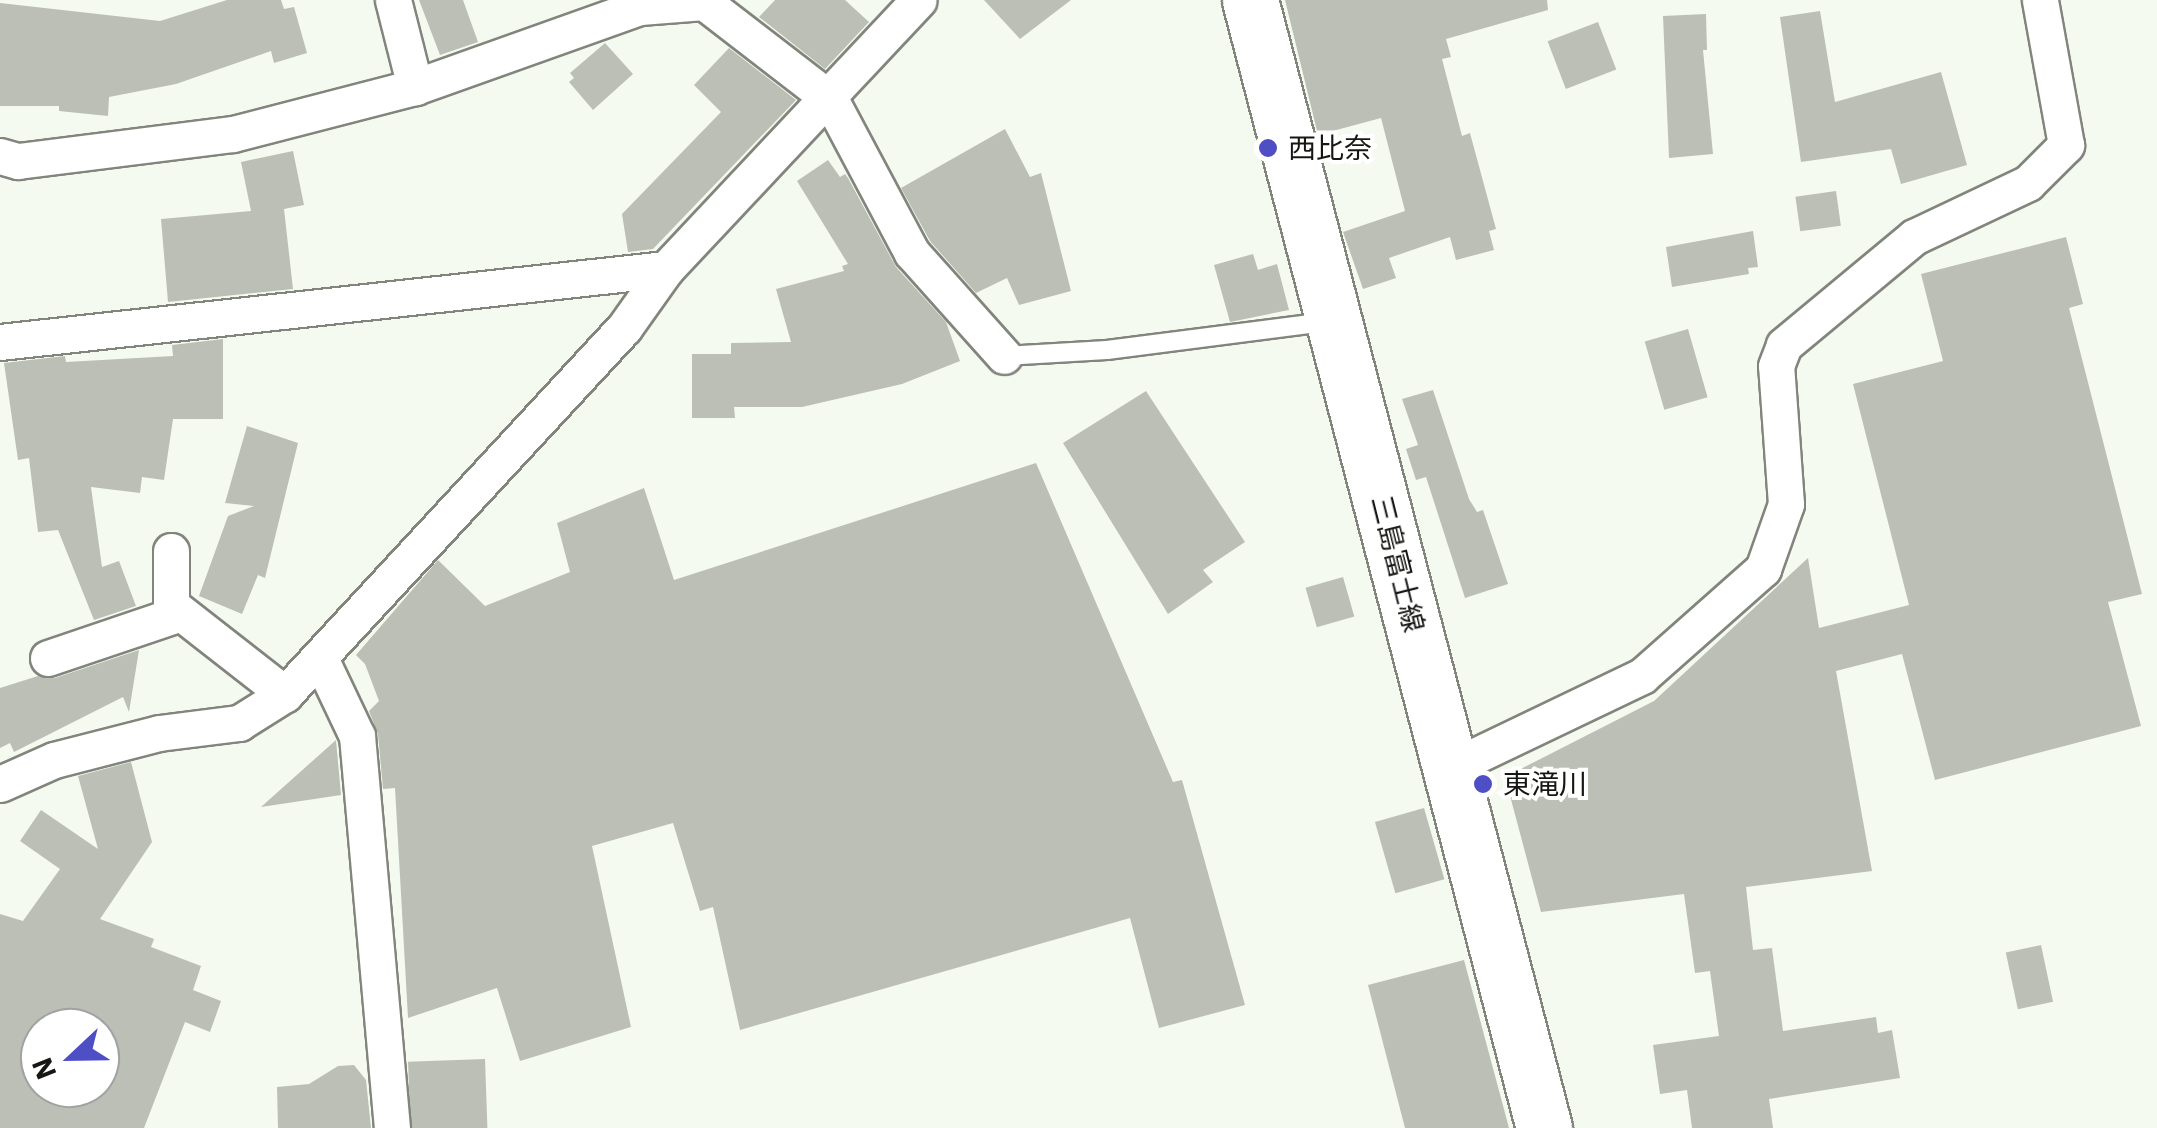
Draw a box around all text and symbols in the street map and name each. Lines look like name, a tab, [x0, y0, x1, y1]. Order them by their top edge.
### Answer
place label: 西比奈	[1288, 131, 1372, 165]
marker: 西比奈	[1257, 137, 1279, 159]
street label: 三島富士線	[1365, 492, 1431, 636]
place label: 東滝川	[1503, 767, 1587, 801]
marker: 東滝川	[1472, 773, 1494, 795]
north arrow	[20, 1008, 120, 1108]
text: N	[23, 1052, 65, 1085]

